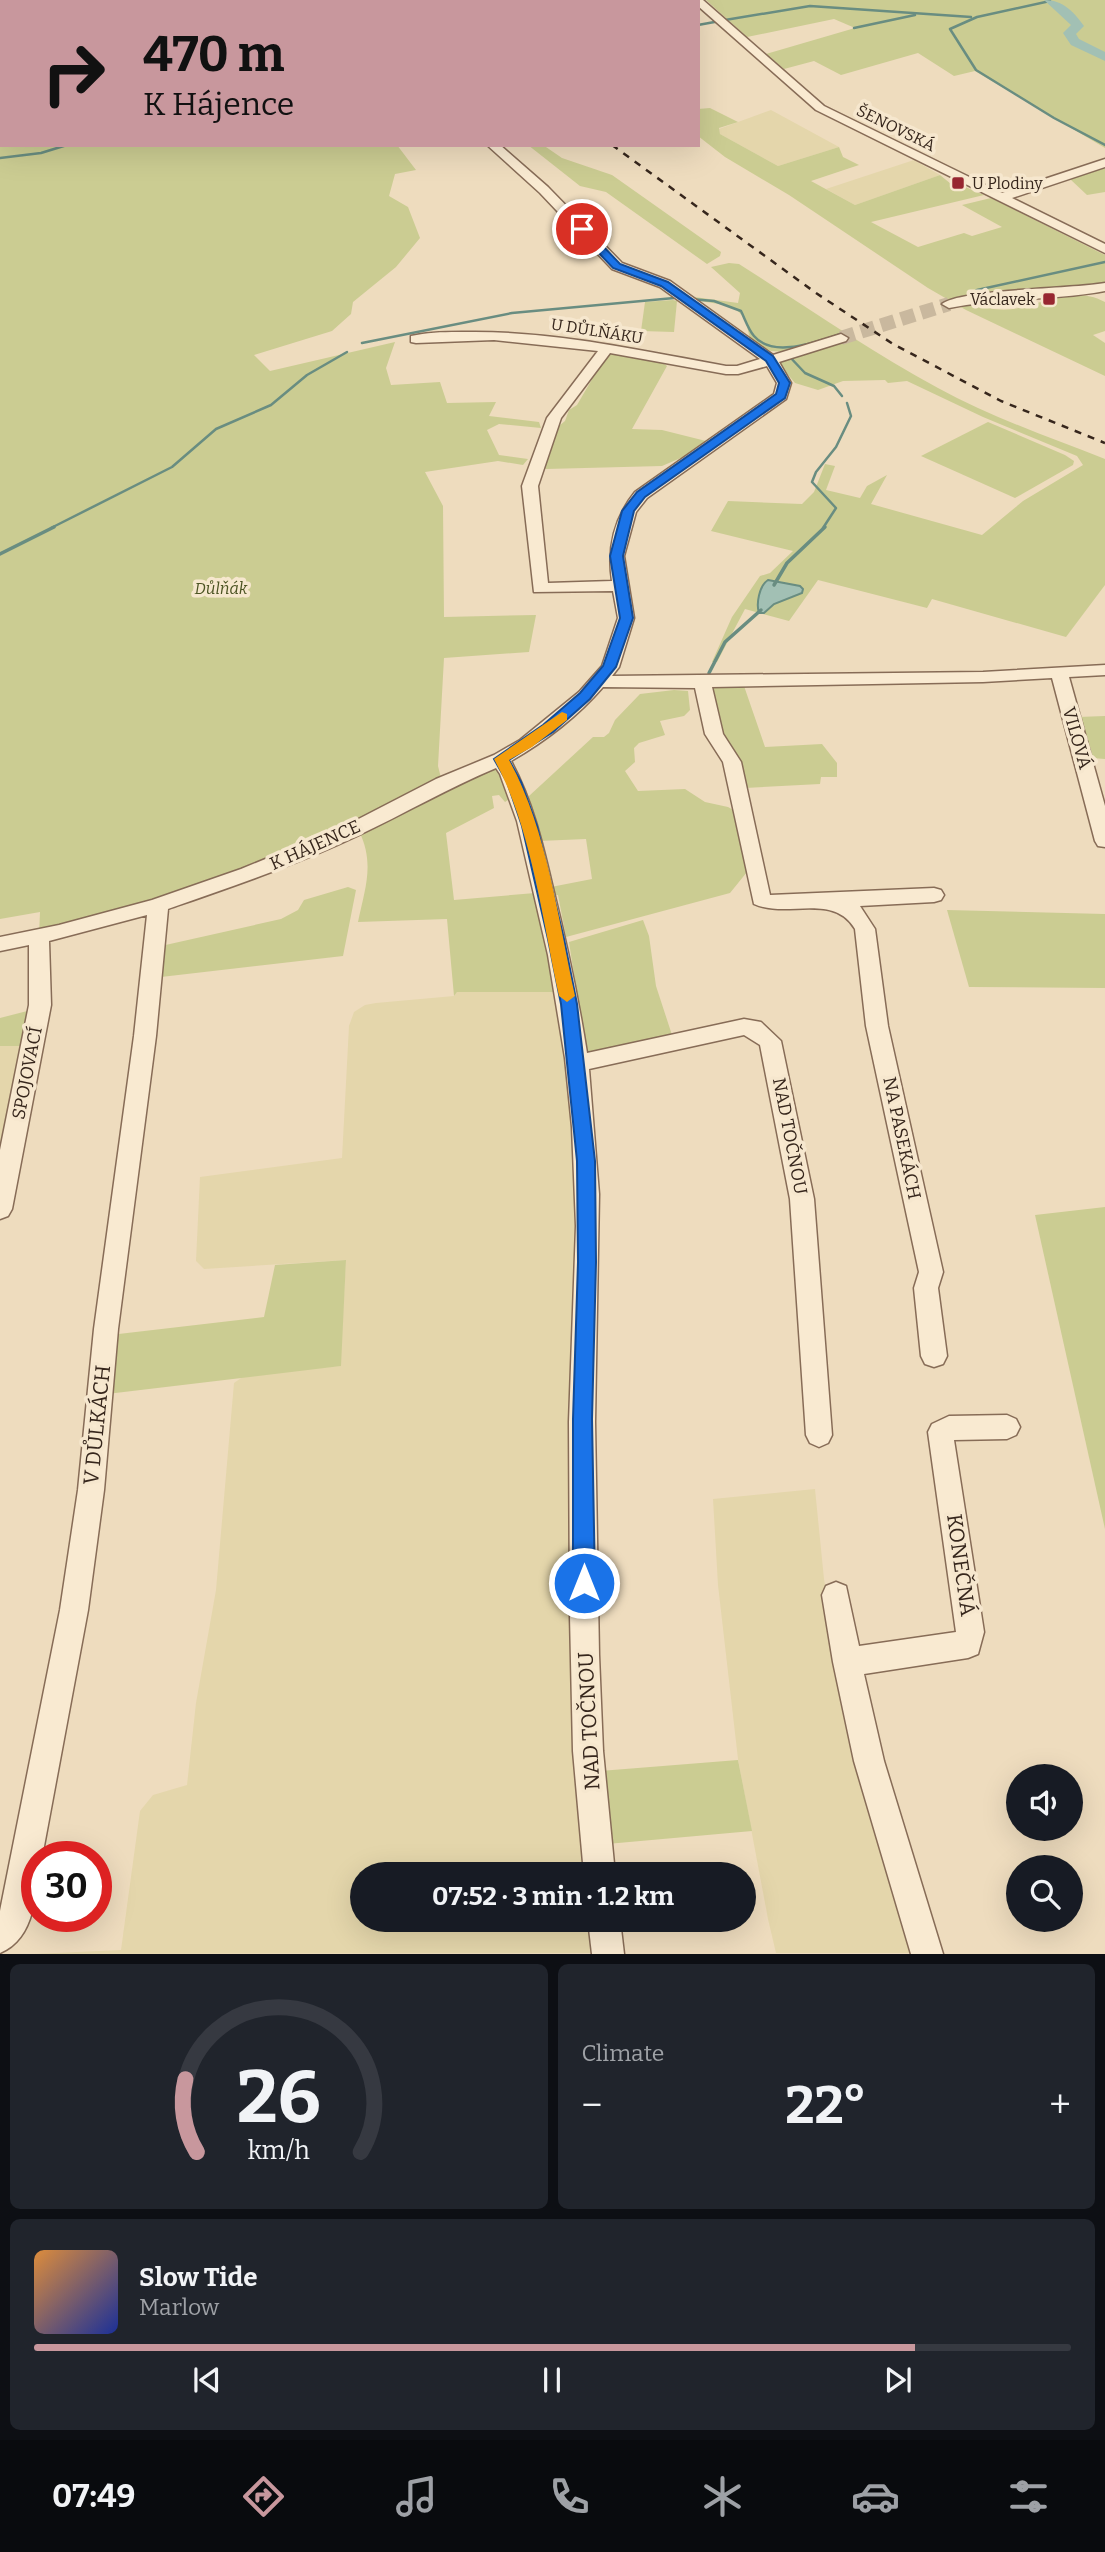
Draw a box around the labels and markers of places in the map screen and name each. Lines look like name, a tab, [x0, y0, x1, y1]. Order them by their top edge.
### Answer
place label: U Plodiny	[972, 174, 1043, 193]
marker: U Plodiny	[950, 175, 966, 191]
pin	[552, 199, 612, 259]
place label: Václavek	[970, 290, 1035, 309]
marker: Václavek	[1041, 291, 1057, 307]

